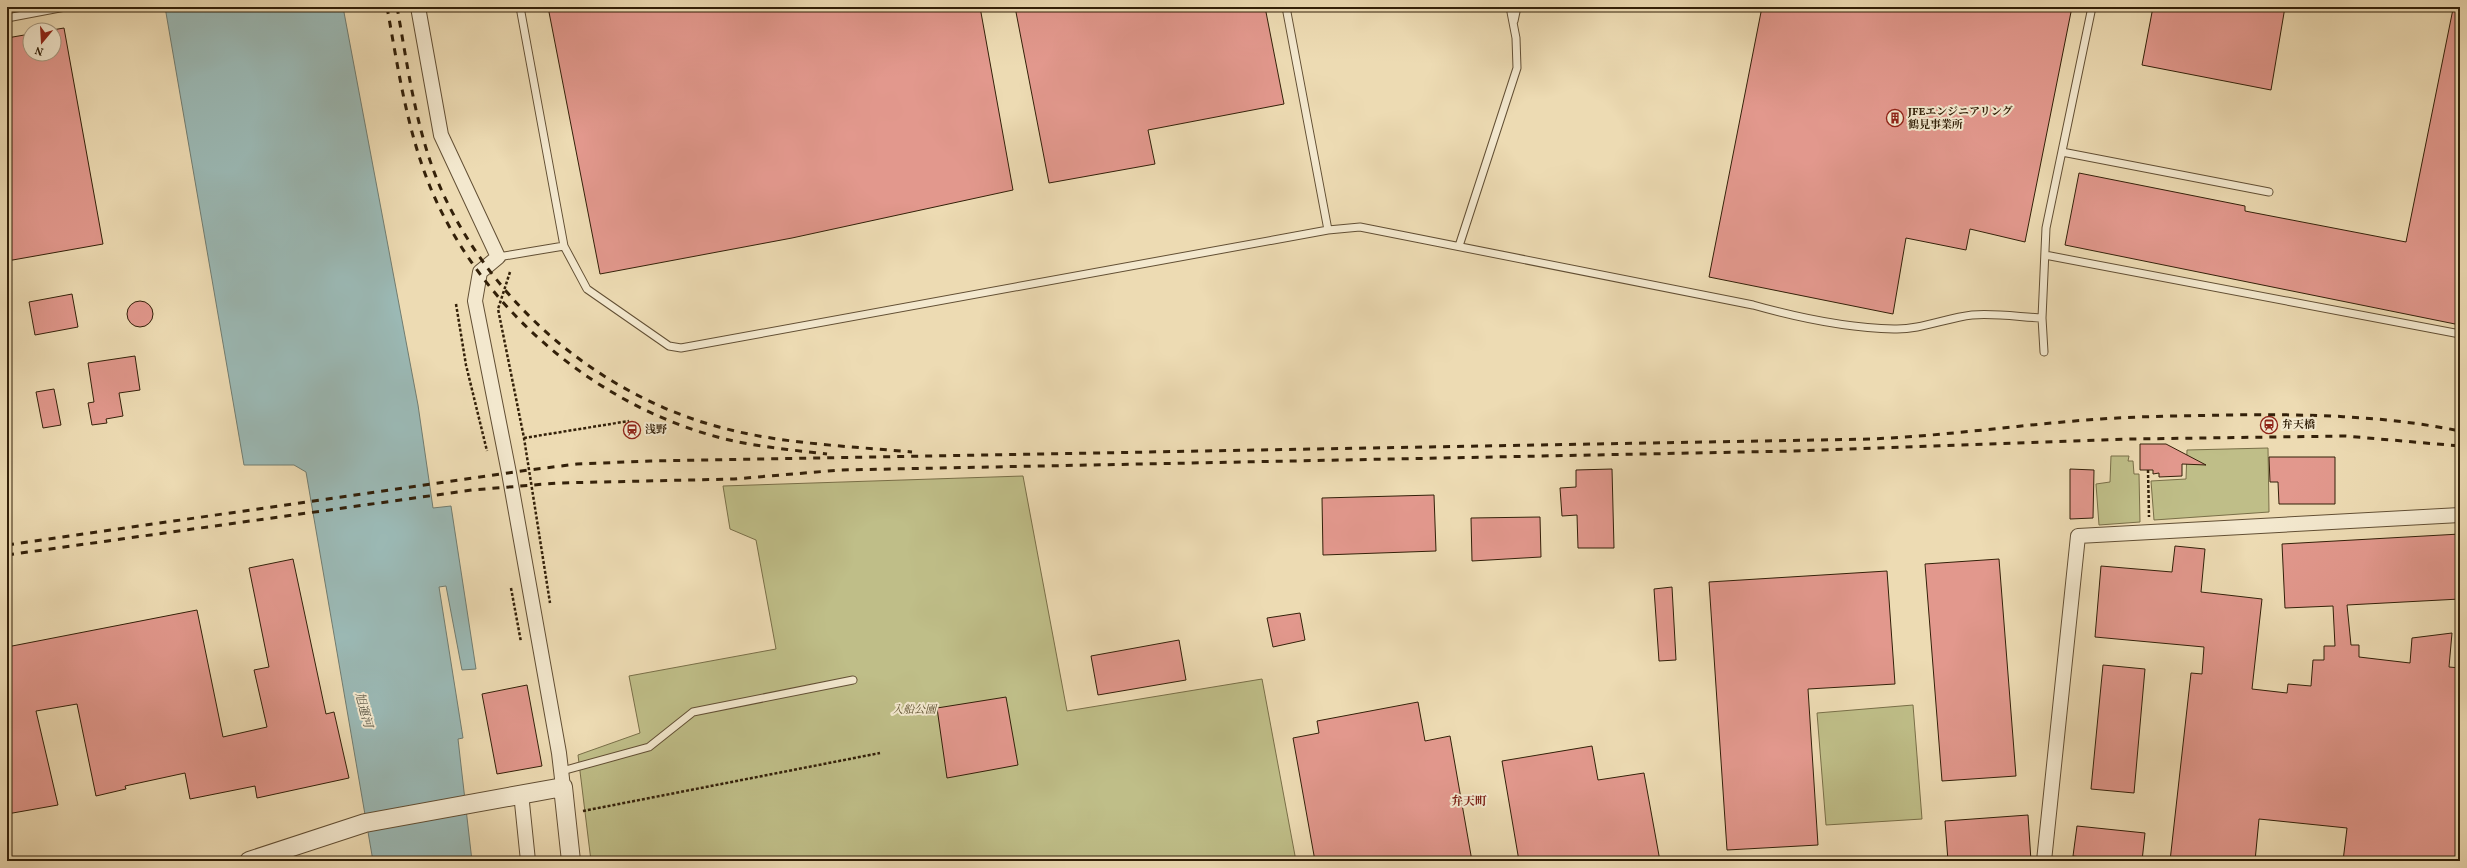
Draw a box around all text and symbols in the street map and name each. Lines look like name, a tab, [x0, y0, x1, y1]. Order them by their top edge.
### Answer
north arrow	[22, 22, 62, 62]
text: N	[33, 42, 45, 58]
place label: JFEエンジニアリング 鶴見事業所	[1907, 105, 2012, 133]
building icon: JFEエンジニアリング 鶴見事業所	[1885, 108, 1905, 128]
station icon: 弁天橋	[2259, 415, 2279, 435]
place label: 弁天橋	[2282, 418, 2315, 433]
station icon: 浅野	[622, 420, 642, 440]
place label: 浅野	[645, 423, 667, 438]
water label: 旭運河	[351, 691, 376, 731]
park label: 入船公園	[892, 703, 938, 718]
district label: 弁天町	[1451, 794, 1487, 810]

